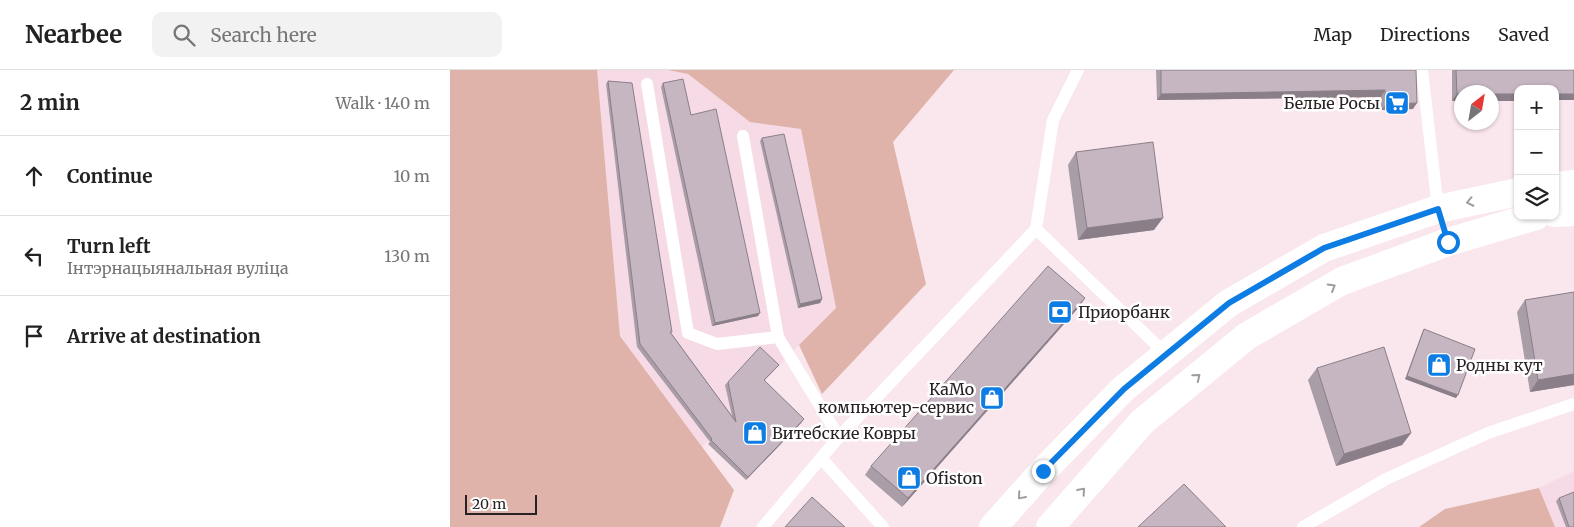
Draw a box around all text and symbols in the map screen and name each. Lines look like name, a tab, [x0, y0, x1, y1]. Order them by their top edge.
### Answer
search box	[152, 12, 502, 57]
text: Nearbee	[25, 19, 122, 50]
icon: search	[170, 21, 198, 49]
text: Search here	[210, 23, 317, 47]
text: Map	[1314, 23, 1352, 46]
text: Directions	[1380, 23, 1470, 46]
text: Saved	[1498, 23, 1549, 46]
north arrow	[1454, 85, 1499, 130]
map controls	[1514, 85, 1559, 220]
button: +	[1514, 85, 1559, 130]
text: 2 min	[20, 89, 80, 116]
supermarket icon: Белые Росы	[1384, 90, 1410, 116]
text: Walk · 140 m	[336, 93, 430, 113]
place label: Белые Росы	[1283, 93, 1380, 113]
button: −	[1514, 130, 1559, 175]
icon: ahead	[20, 162, 48, 190]
text: Continue	[67, 164, 153, 188]
text: 10 m	[393, 166, 430, 186]
button: layers	[1514, 175, 1559, 220]
one-way arrow	[1466, 196, 1475, 207]
route start	[1437, 231, 1460, 254]
text: Turn left	[67, 234, 151, 258]
icon: left	[20, 242, 48, 270]
text: 130 m	[384, 246, 430, 266]
text: Інтэрнацыянальная вуліца	[67, 258, 289, 278]
one-way arrow	[1326, 283, 1335, 293]
bank icon: Приорбанк	[1047, 299, 1073, 325]
place label: Приорбанк	[1078, 302, 1170, 322]
icon: arrive	[20, 322, 48, 350]
text: Arrive at destination	[67, 324, 261, 348]
shop icon: Родны кут	[1426, 352, 1452, 378]
place label: Родны кут	[1456, 355, 1543, 375]
one-way arrow	[1191, 374, 1200, 382]
place label: КаМо компьютер-сервис	[818, 379, 974, 417]
shop icon: КаМо компьютер-сервис	[979, 385, 1005, 411]
shop icon: Витебские Ковры	[742, 420, 768, 446]
place label: Витебские Ковры	[772, 423, 916, 443]
route end	[1032, 460, 1055, 483]
shop icon: Ofiston	[896, 465, 922, 491]
place label: Ofiston	[926, 468, 983, 488]
one-way arrow	[1076, 487, 1085, 496]
one-way arrow	[1018, 490, 1027, 499]
scale bar	[465, 492, 538, 515]
text: 20 m	[472, 495, 506, 513]

